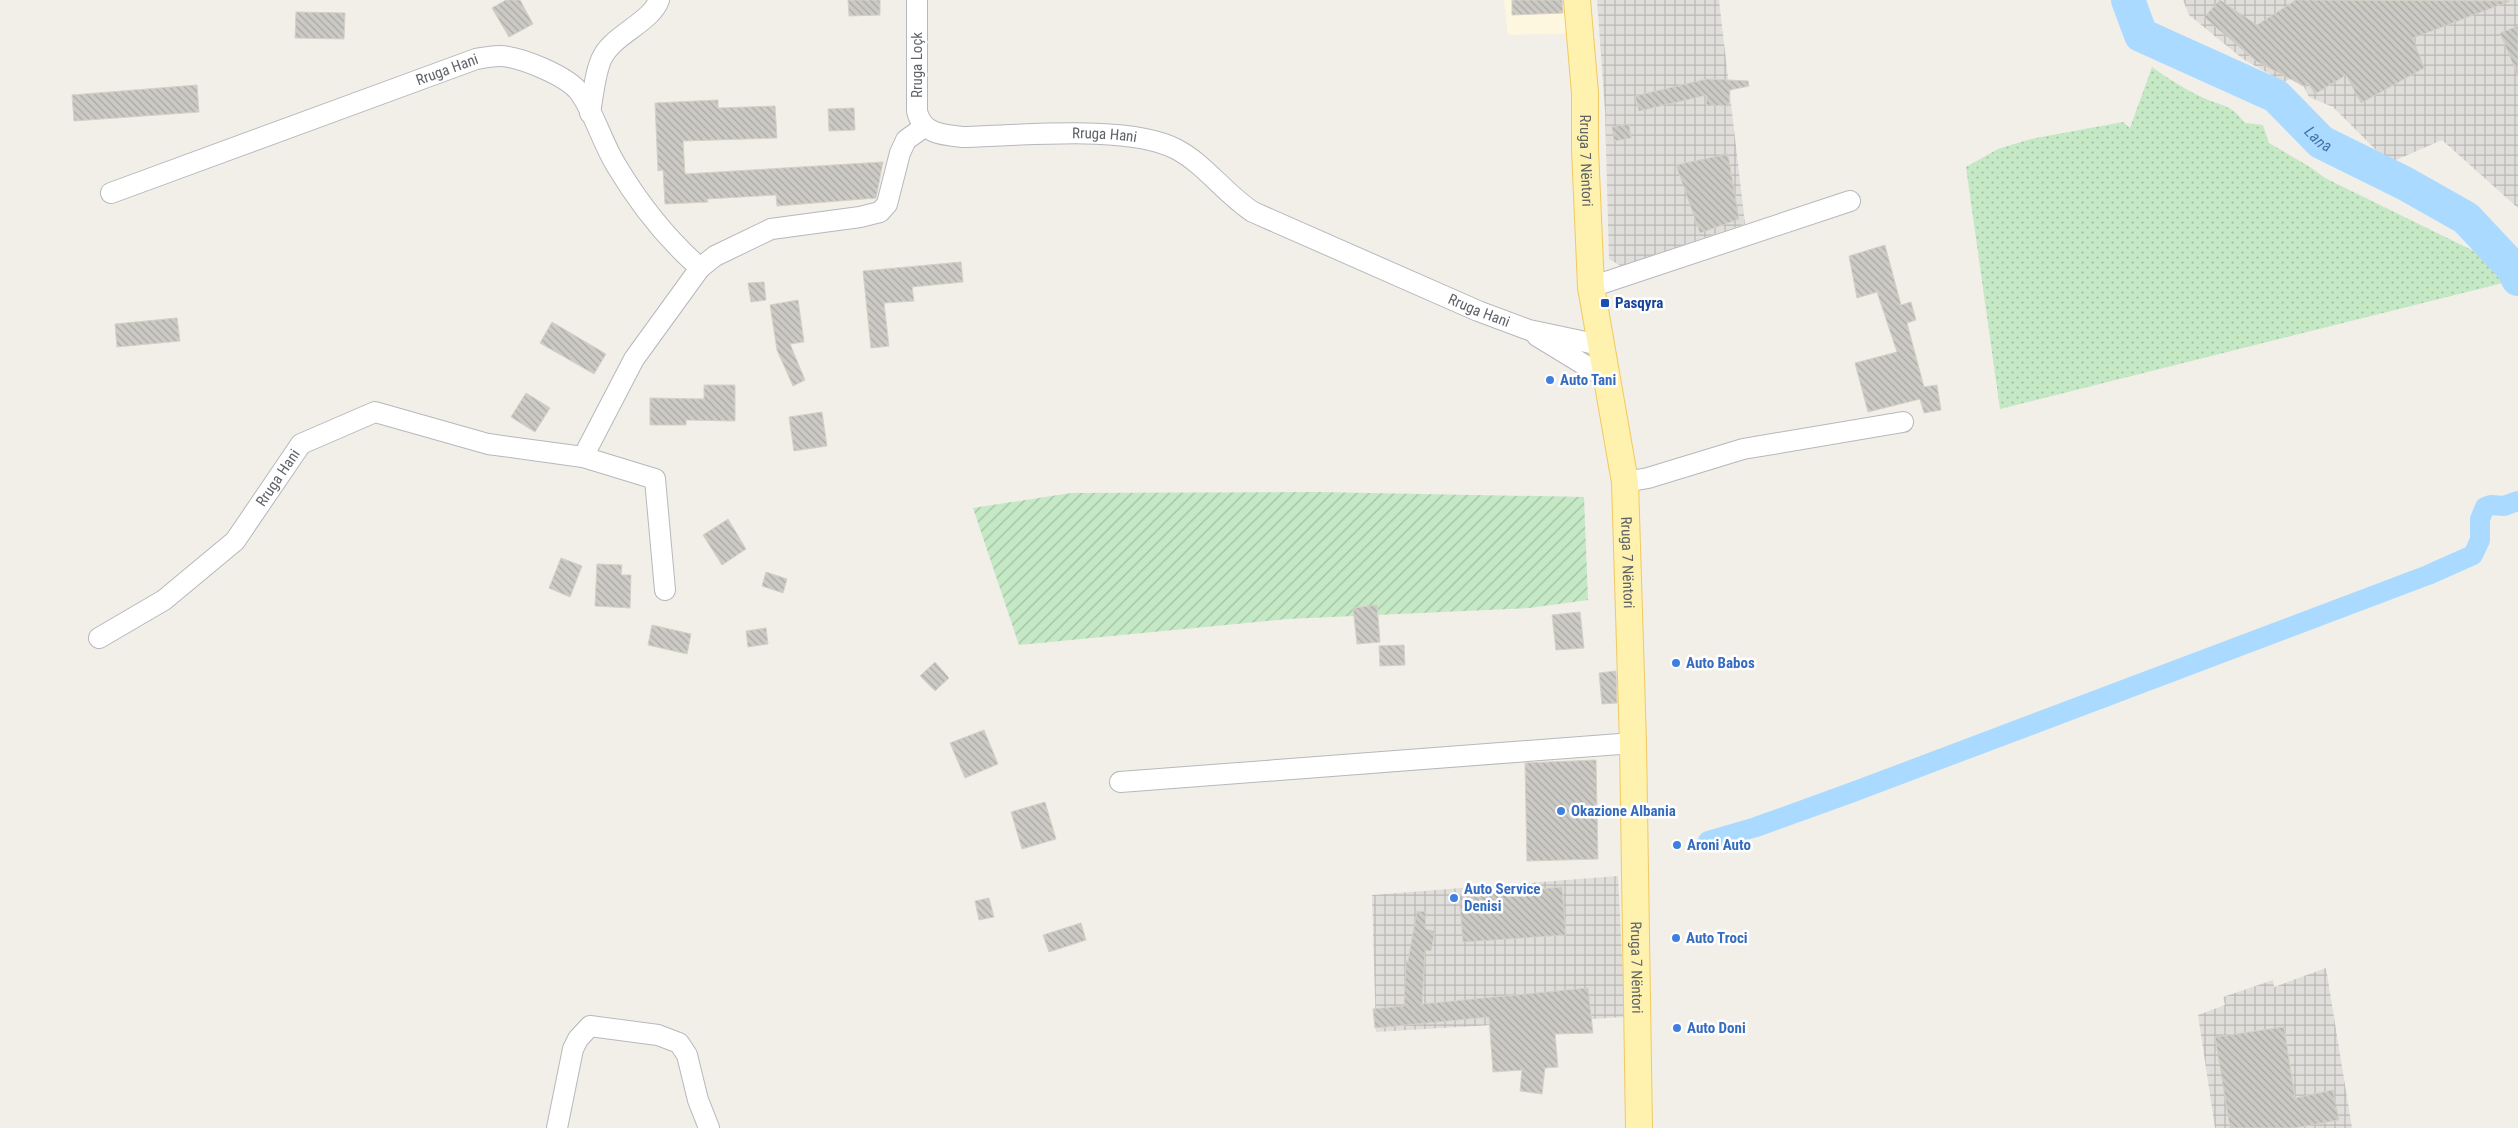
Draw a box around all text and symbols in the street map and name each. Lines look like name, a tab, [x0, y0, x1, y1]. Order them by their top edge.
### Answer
street label: Rruga Loçk	[908, 32, 926, 98]
street label: Rruga Hani	[413, 50, 481, 89]
street label: Rruga 7 Nëntori	[1576, 115, 1596, 207]
water label: Lana	[2301, 122, 2335, 156]
street label: Rruga Hani	[1072, 124, 1138, 146]
street label: Rruga Hani	[1445, 290, 1512, 331]
place label: Pasqyra	[1615, 294, 1663, 312]
marker: Pasqyra	[1599, 297, 1611, 309]
place label: Auto Tani	[1560, 371, 1616, 389]
marker: Auto Tani	[1544, 374, 1556, 386]
street label: Rruga Hani	[252, 446, 304, 510]
street label: Rruga 7 Nëntori	[1617, 516, 1638, 609]
place label: Auto Babos	[1686, 654, 1755, 672]
marker: Auto Babos	[1670, 657, 1682, 669]
place label: Okazione Albania	[1571, 802, 1676, 820]
marker: Okazione Albania	[1555, 805, 1567, 817]
place label: Aroni Auto	[1687, 836, 1751, 854]
marker: Aroni Auto	[1671, 839, 1683, 851]
place label: Auto Service Denisi	[1464, 880, 1541, 915]
marker: Auto Service Denisi	[1448, 892, 1460, 904]
street label: Rruga 7 Nëntori	[1627, 921, 1646, 1014]
place label: Auto Troci	[1686, 929, 1748, 947]
marker: Auto Troci	[1670, 932, 1682, 944]
place label: Auto Doni	[1687, 1019, 1746, 1037]
marker: Auto Doni	[1671, 1022, 1683, 1034]

